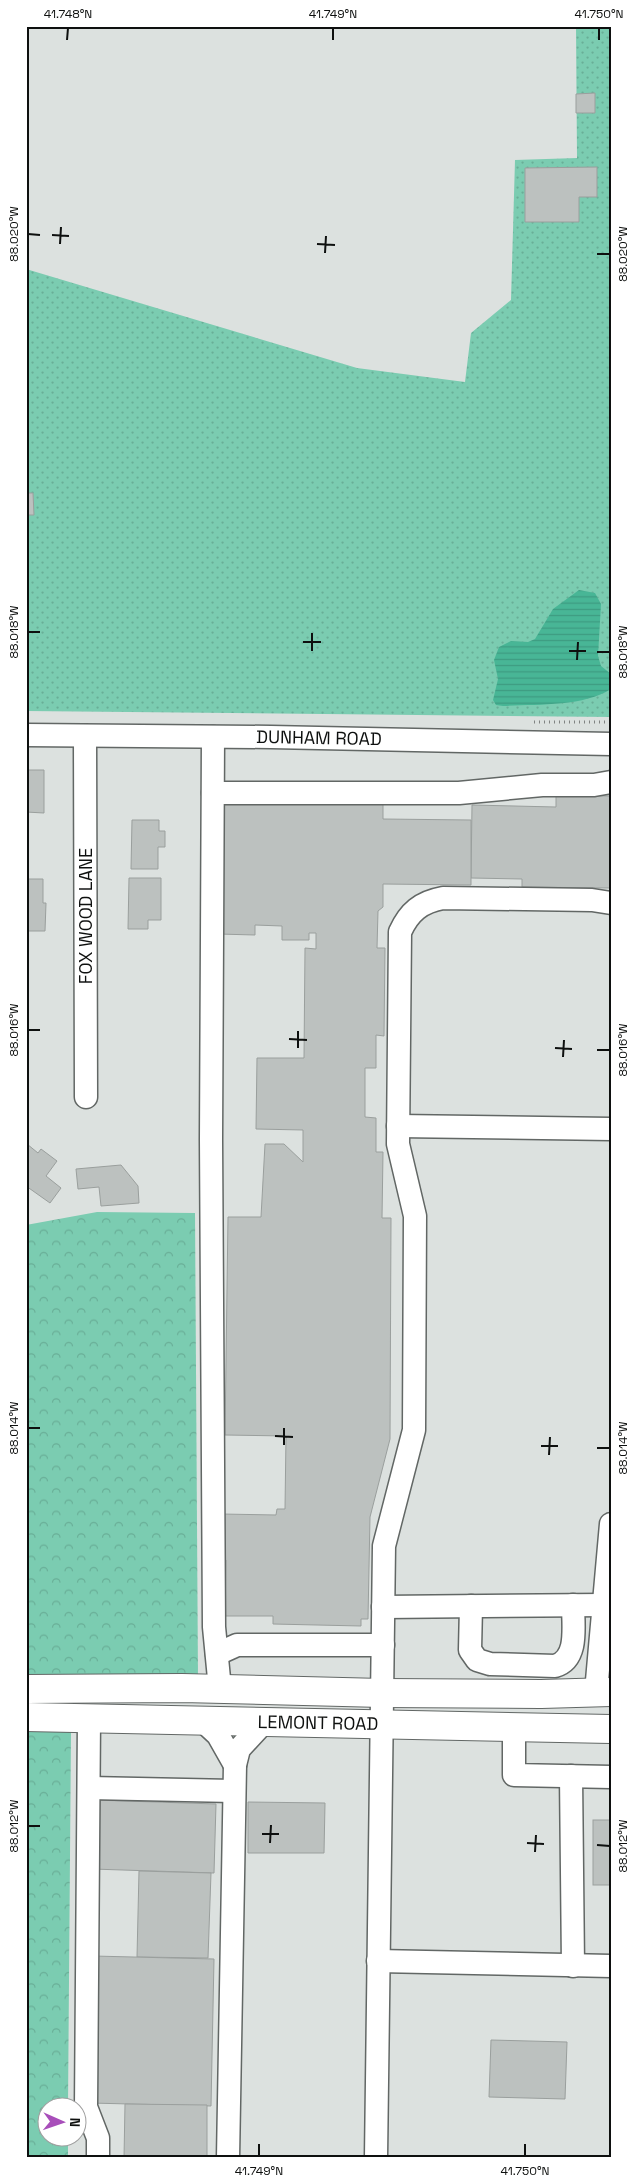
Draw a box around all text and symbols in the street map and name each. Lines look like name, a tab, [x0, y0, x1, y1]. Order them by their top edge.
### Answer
text: 41.748°N	[44, 6, 92, 22]
text: 41.749°N	[309, 6, 357, 22]
text: 41.750°N	[574, 6, 624, 22]
text: 88.020°W	[6, 206, 22, 262]
text: 88.020°W	[615, 226, 631, 282]
text: 88.018°W	[6, 605, 22, 659]
text: 88.018°W	[615, 625, 631, 679]
street label: DUNHAM ROAD	[256, 725, 382, 750]
street label: FOX WOOD LANE	[74, 848, 97, 984]
text: 88.016°W	[6, 1003, 22, 1056]
text: 88.016°W	[615, 1023, 631, 1076]
text: 88.014°W	[6, 1401, 22, 1455]
text: 88.014°W	[615, 1421, 631, 1475]
street label: LEMONT ROAD	[257, 1710, 379, 1735]
text: 88.012°W	[6, 1799, 22, 1852]
text: 88.012°W	[615, 1819, 631, 1872]
north arrow	[38, 2096, 88, 2146]
text: N	[66, 2117, 84, 2127]
text: 41.749°N	[235, 2163, 283, 2179]
text: 41.750°N	[500, 2163, 550, 2179]

